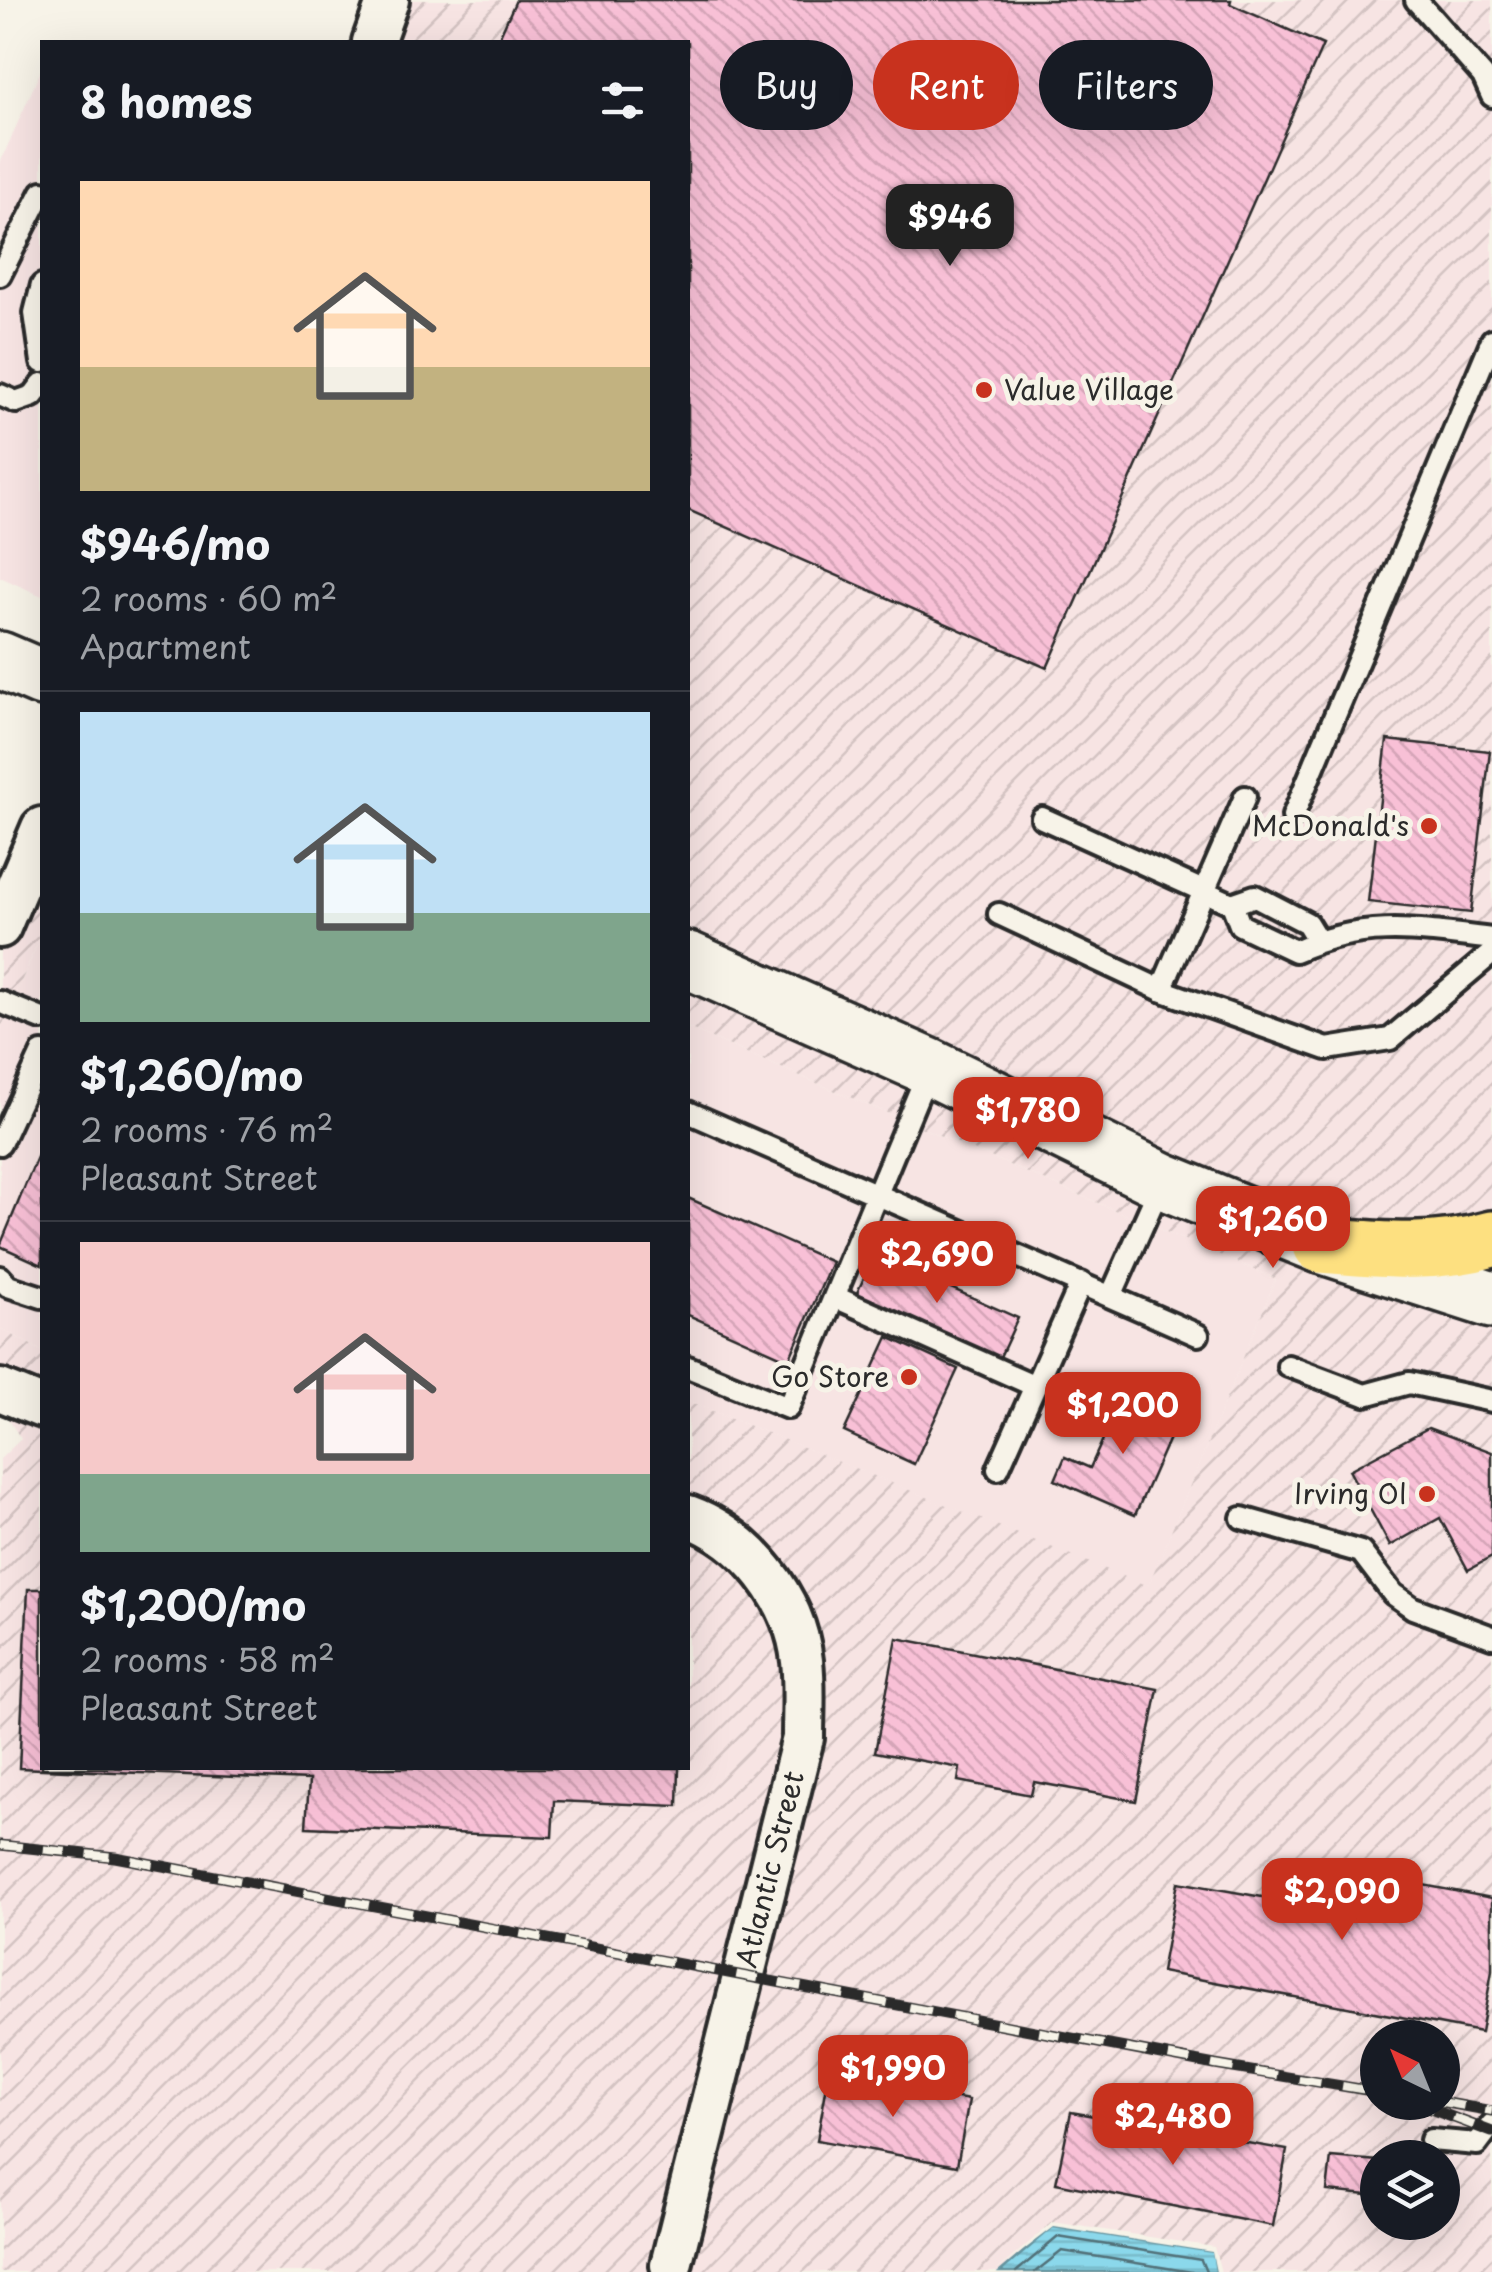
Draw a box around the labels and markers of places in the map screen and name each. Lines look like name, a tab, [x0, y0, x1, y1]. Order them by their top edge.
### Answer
pin: $946	[891, 184, 1009, 269]
place label: Value Village	[1004, 367, 1174, 410]
marker: Value Village	[973, 379, 995, 401]
place label: McDonald's	[1252, 803, 1409, 846]
marker: McDonald's	[1418, 815, 1440, 837]
pin: $1,780	[947, 1077, 1109, 1162]
pin: $1,260	[1192, 1186, 1354, 1271]
pin: $2,690	[856, 1221, 1018, 1306]
place label: Go Store	[771, 1354, 889, 1397]
marker: Go Store	[898, 1366, 920, 1388]
pin: $1,200	[1042, 1372, 1204, 1457]
place label: Irving OI	[1294, 1471, 1407, 1514]
marker: Irving OI	[1416, 1483, 1438, 1505]
pin: $2,090	[1261, 1858, 1423, 1943]
pin: $1,990	[812, 2035, 974, 2120]
pin: $2,480	[1092, 2083, 1254, 2168]

